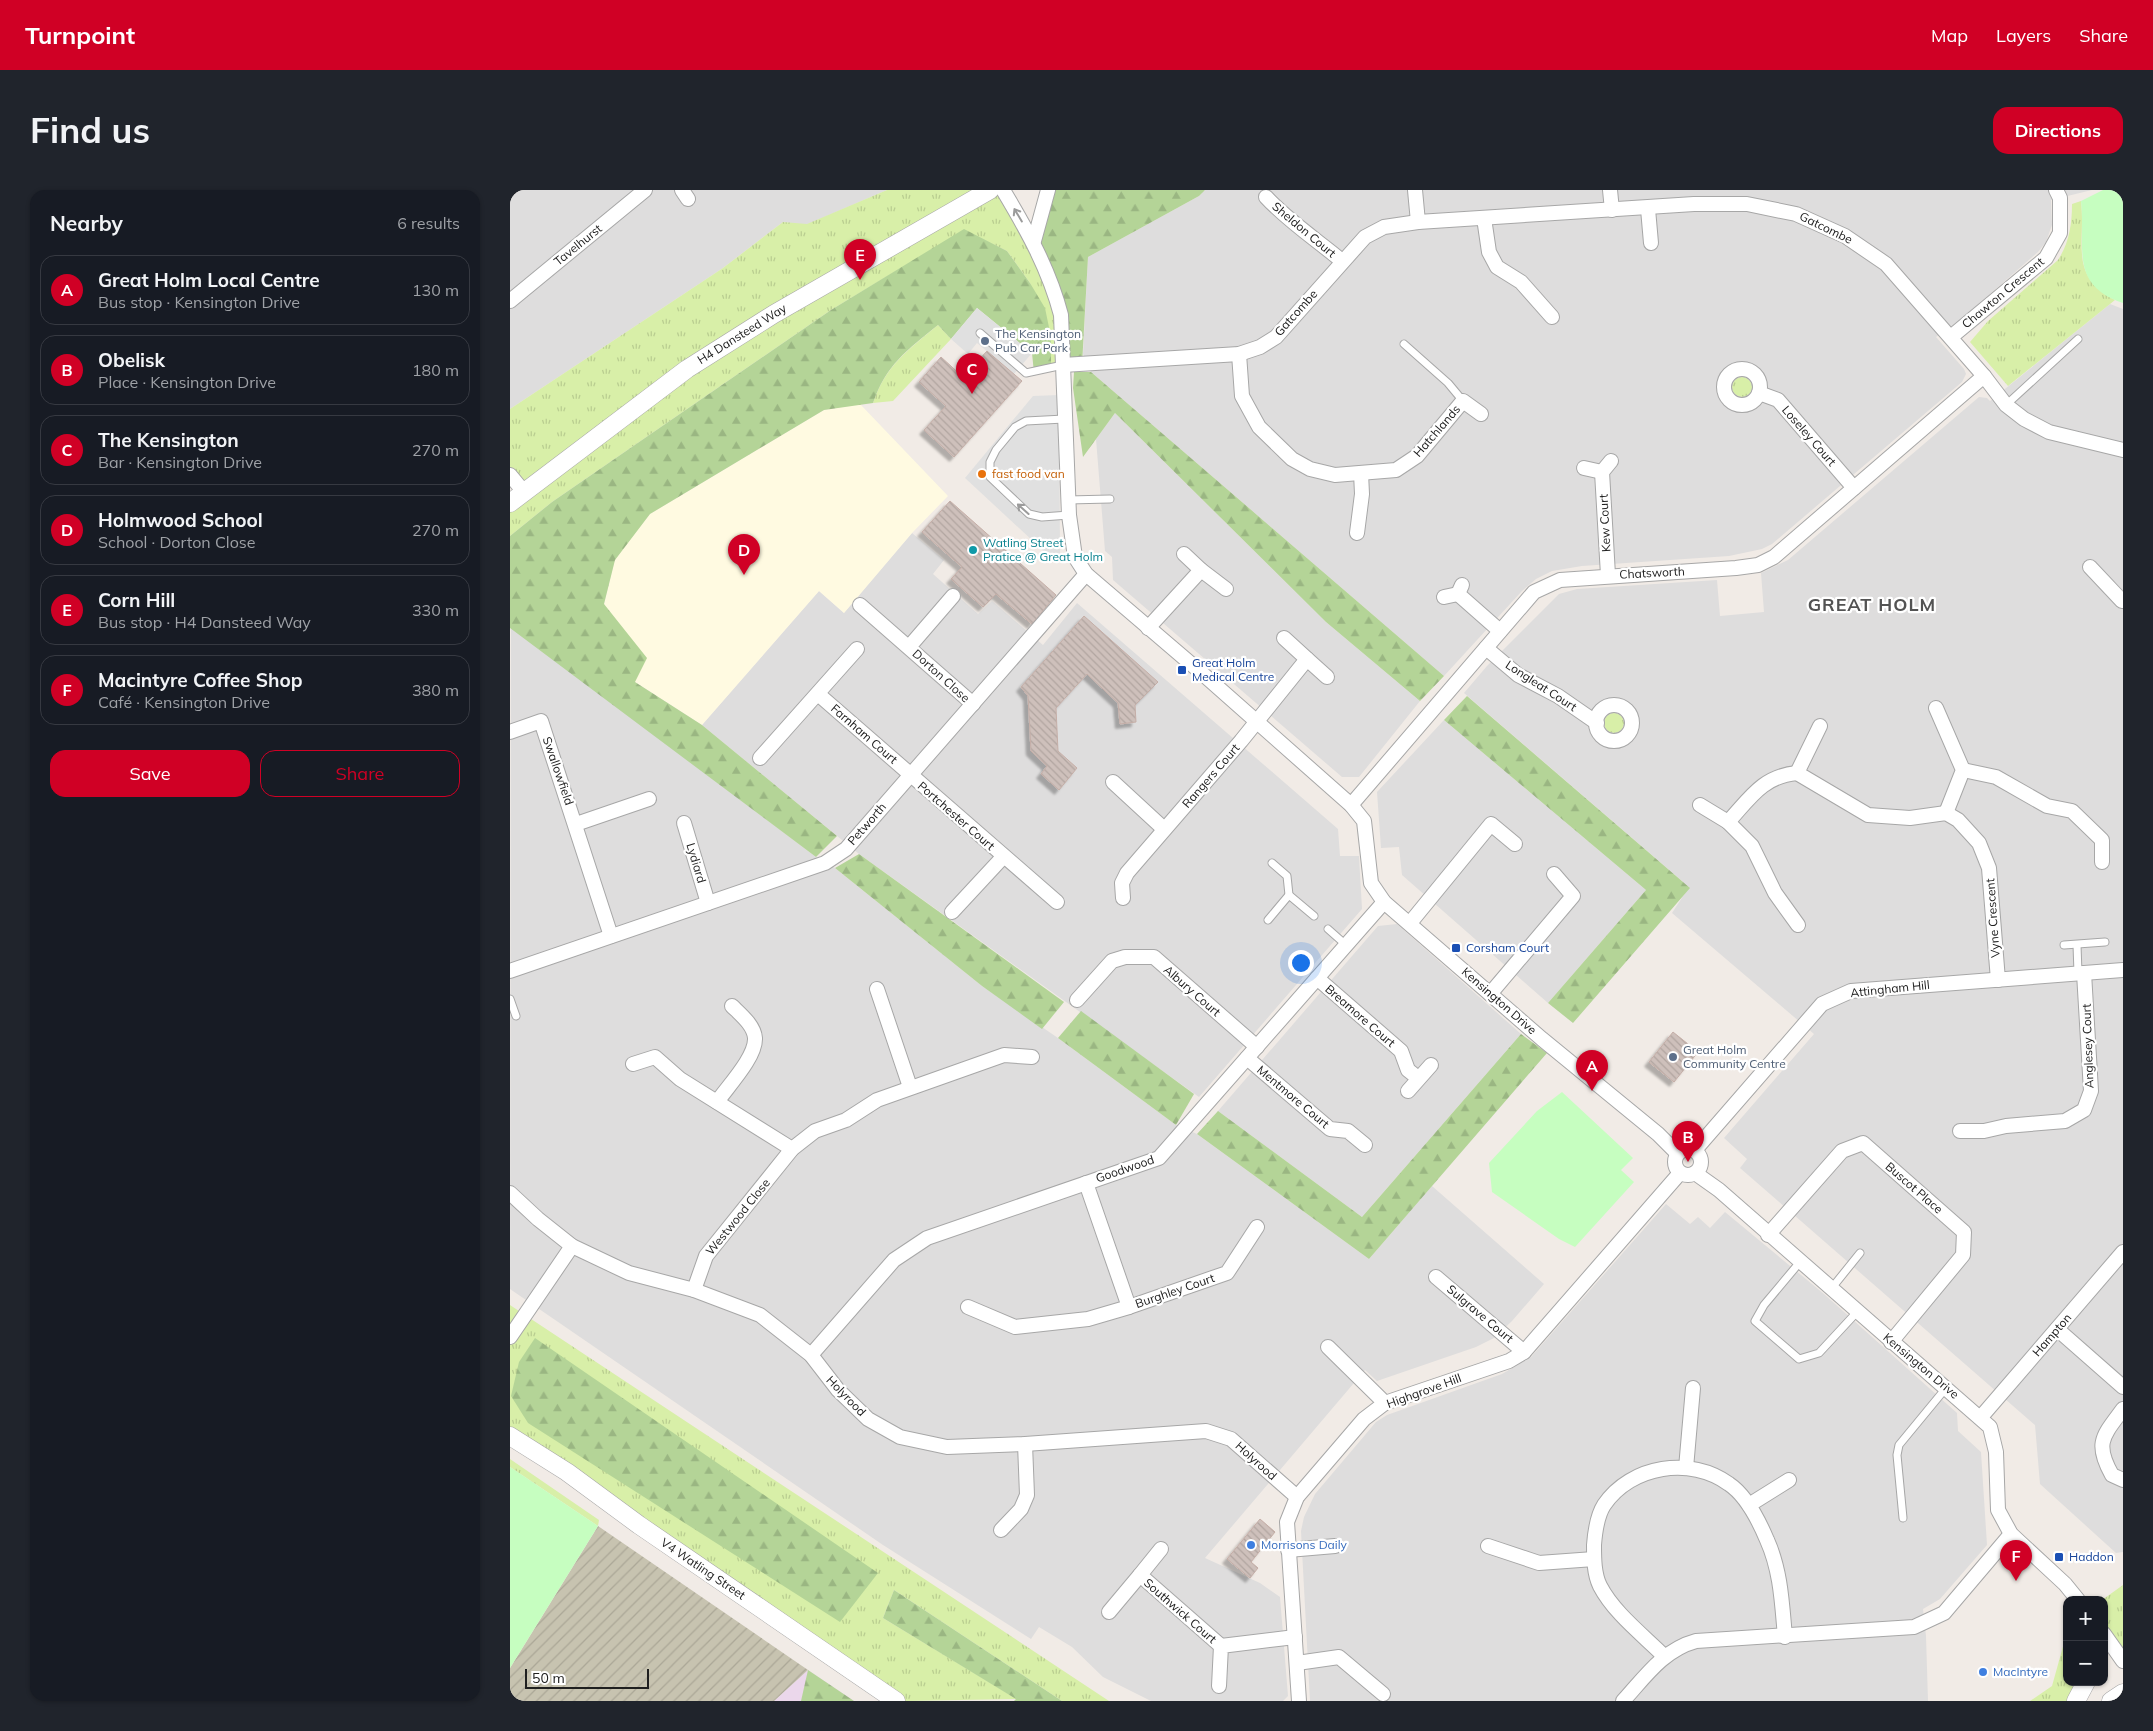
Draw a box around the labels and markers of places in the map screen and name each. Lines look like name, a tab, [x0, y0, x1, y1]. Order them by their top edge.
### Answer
pin: E	[844, 239, 876, 280]
place label: The Kensington Pub Car Park	[995, 326, 1081, 355]
marker: The Kensington Pub Car Park	[979, 335, 991, 347]
pin: C	[956, 353, 988, 394]
place label: fast food van	[992, 466, 1065, 481]
marker: fast food van	[976, 468, 988, 480]
pin: D	[728, 534, 760, 575]
place label: Watling Street Pratice @ Great Holm	[983, 535, 1103, 564]
marker: Watling Street Pratice @ Great Holm	[967, 544, 979, 556]
place label: Great Holm Medical Centre	[1192, 655, 1274, 684]
marker: Great Holm Medical Centre	[1176, 664, 1188, 676]
place label: Corsham Court	[1466, 940, 1549, 955]
marker: Corsham Court	[1450, 942, 1462, 954]
place label: Great Holm Community Centre	[1683, 1042, 1786, 1071]
pin: A	[1576, 1050, 1608, 1091]
marker: Great Holm Community Centre	[1667, 1051, 1679, 1063]
pin: B	[1672, 1121, 1704, 1162]
place label: Morrisons Daily	[1261, 1537, 1348, 1552]
marker: Morrisons Daily	[1245, 1539, 1257, 1551]
pin: F	[2000, 1540, 2032, 1581]
place label: Haddon	[2069, 1549, 2114, 1564]
marker: Haddon	[2053, 1551, 2065, 1563]
place label: MacIntyre	[1993, 1664, 2048, 1679]
marker: MacIntyre	[1977, 1666, 1989, 1678]

